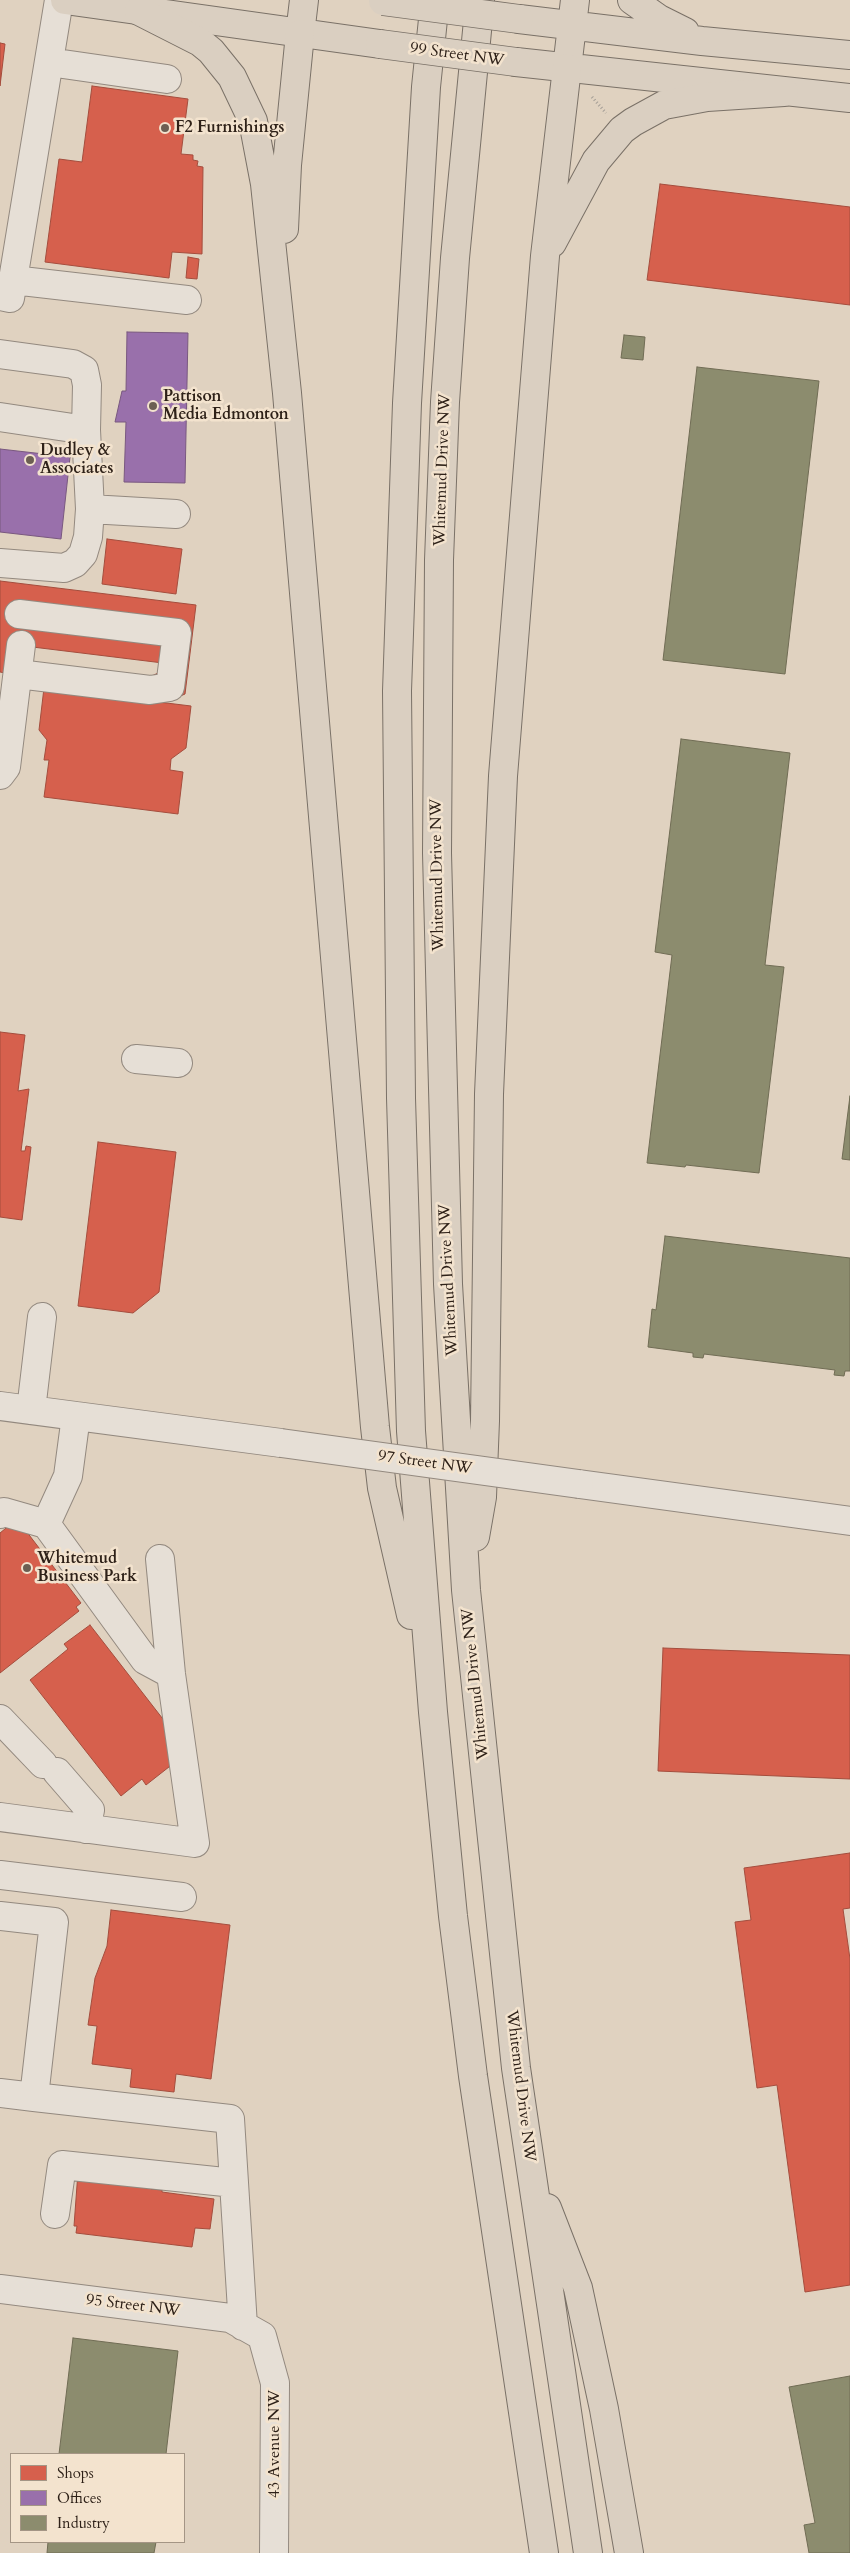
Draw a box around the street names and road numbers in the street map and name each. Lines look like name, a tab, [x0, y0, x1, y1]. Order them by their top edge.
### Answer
street label: 99 Street NW	[409, 39, 505, 71]
street label: Whitemud Drive NW	[431, 393, 455, 547]
street label: Whitemud Drive NW	[427, 798, 449, 952]
street label: Whitemud Drive NW	[435, 1203, 463, 1357]
street label: 97 Street NW	[377, 1447, 473, 1479]
street label: Whitemud Drive NW	[458, 1607, 494, 1761]
street label: Whitemud Drive NW	[501, 2009, 539, 2163]
street label: 95 Street NW	[85, 2291, 181, 2321]
street label: 43 Avenue NW	[265, 2390, 285, 2498]

